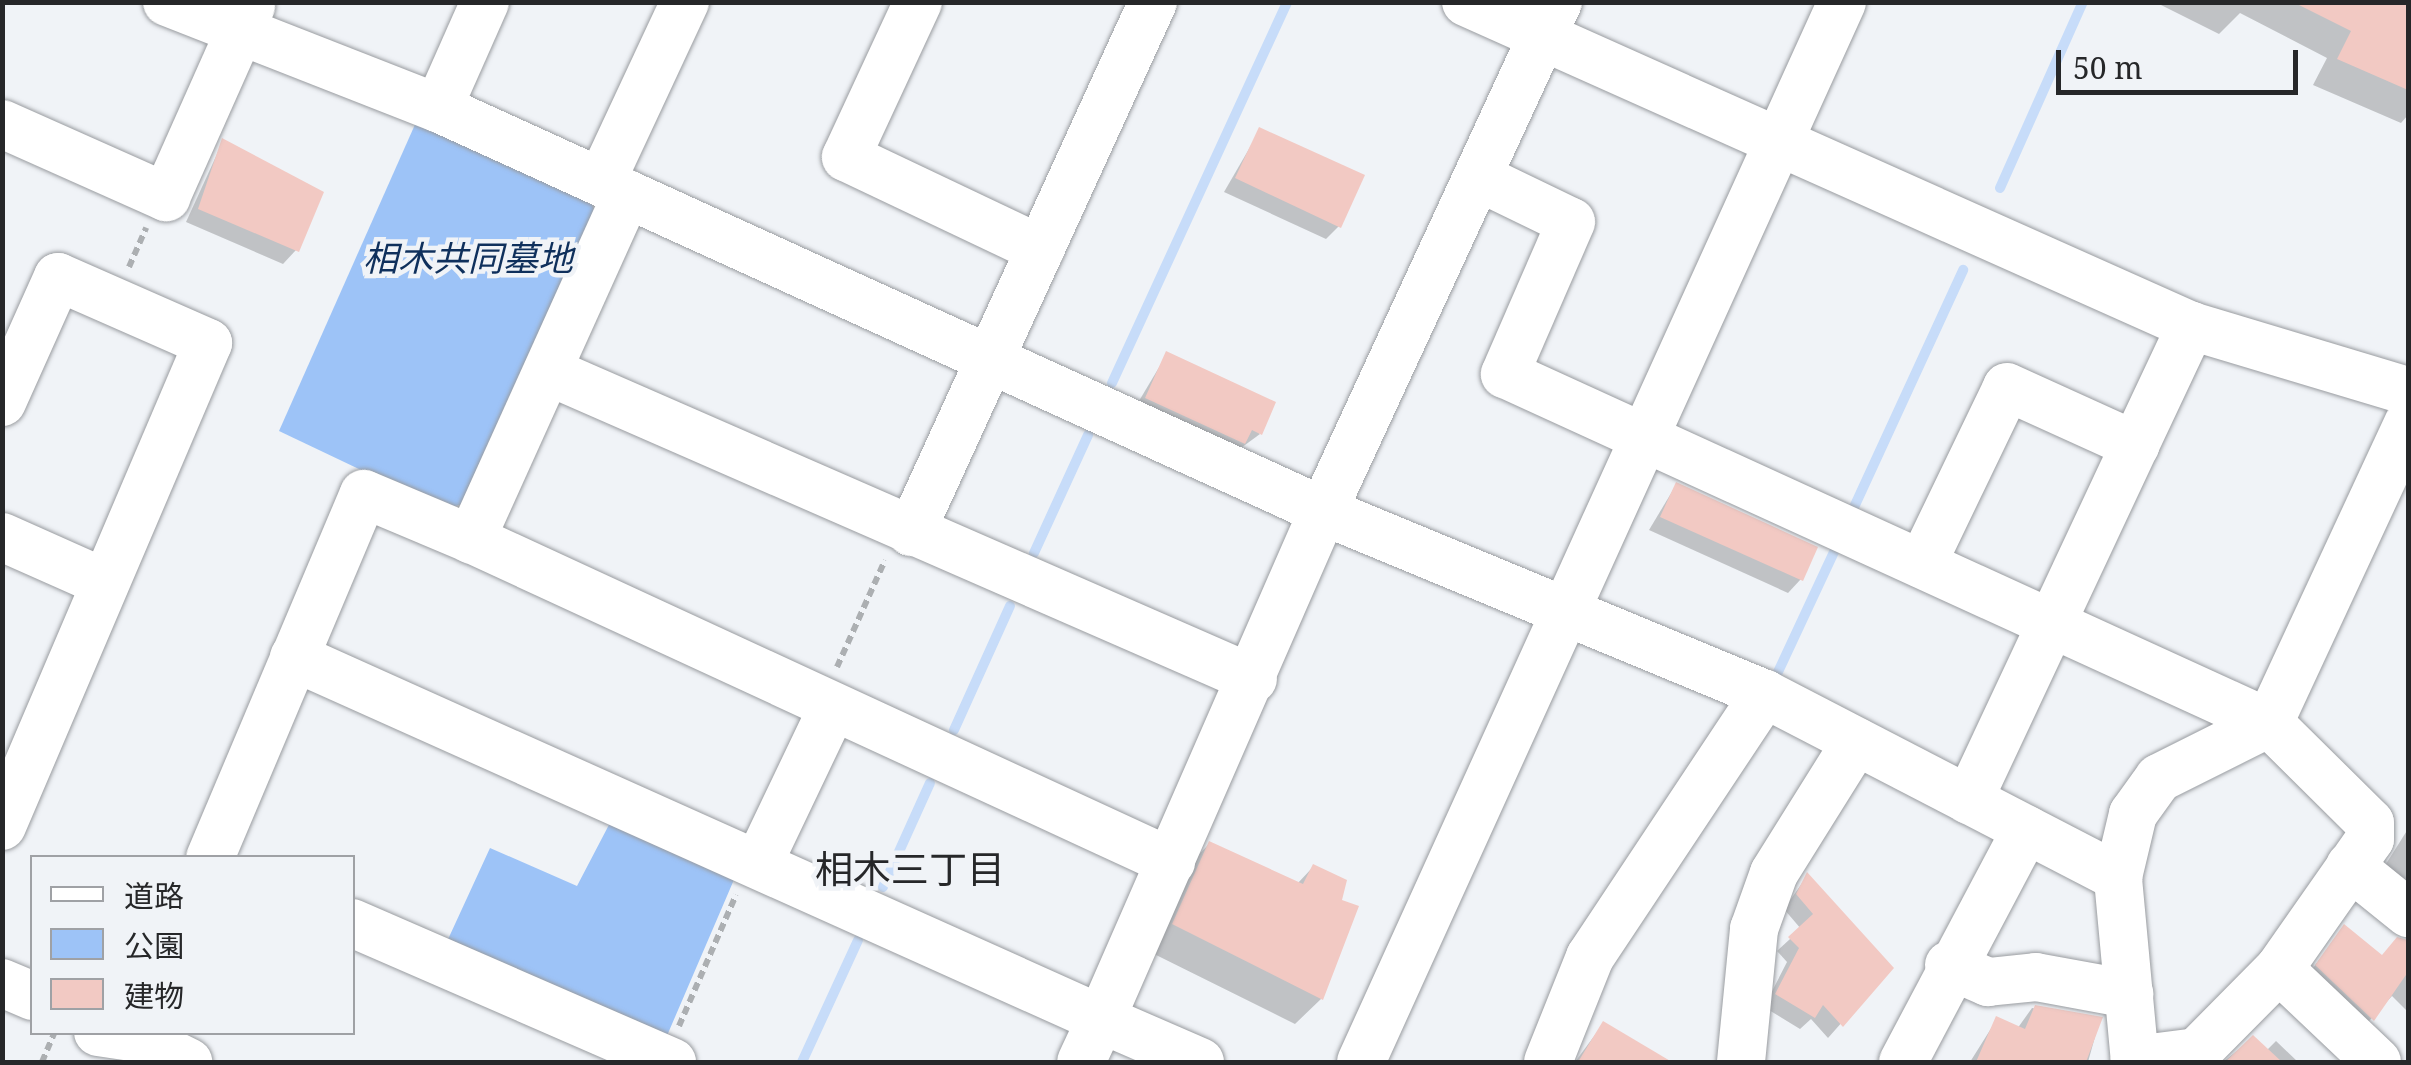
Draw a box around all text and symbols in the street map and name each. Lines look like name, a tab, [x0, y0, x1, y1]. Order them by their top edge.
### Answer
scale bar	[2061, 30, 2304, 92]
text: 50 m	[2073, 47, 2143, 88]
park label: 相木共同墓地	[363, 237, 573, 279]
district label: 相木三丁目	[815, 846, 1005, 892]
legend	[30, 855, 355, 1035]
text: 道路	[124, 875, 184, 916]
text: 公園	[124, 925, 184, 966]
text: 建物	[124, 975, 184, 1016]

